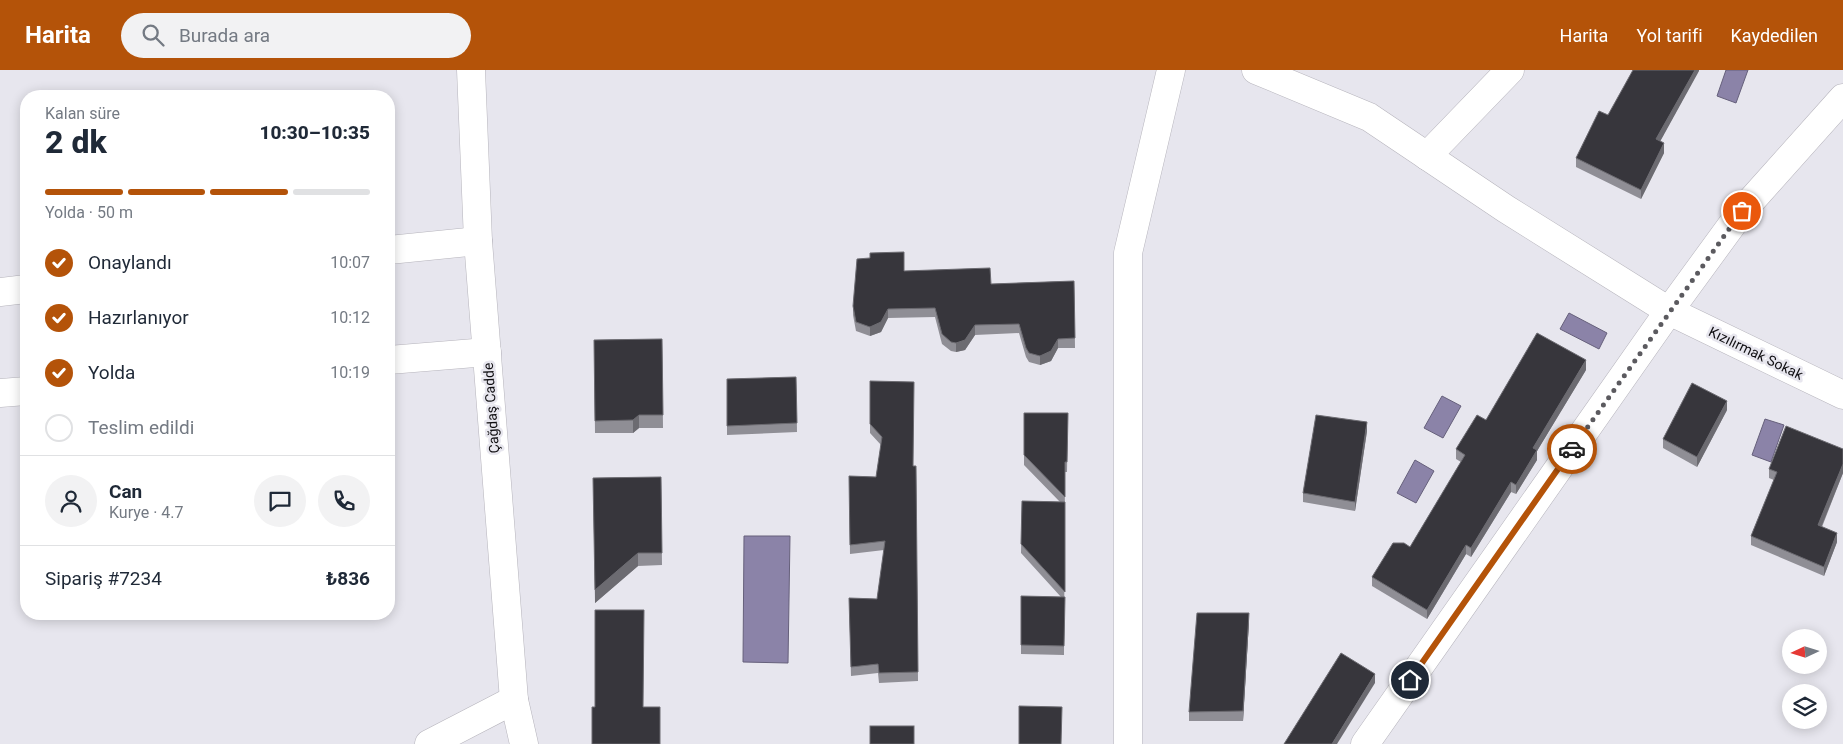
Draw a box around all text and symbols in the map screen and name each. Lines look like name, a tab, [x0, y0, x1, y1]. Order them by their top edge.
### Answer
search box	[121, 13, 471, 58]
text: Harita	[25, 21, 91, 49]
icon: search	[139, 21, 167, 49]
text: Burada ara	[179, 24, 270, 47]
text: Harita	[1560, 25, 1608, 46]
text: Yol tarifi	[1636, 25, 1703, 46]
text: Kaydedilen	[1731, 25, 1818, 46]
text: Kalan süre	[45, 104, 120, 123]
text: 10:30–10:35	[259, 121, 370, 144]
text: 2 dk	[45, 123, 107, 161]
pin	[1721, 190, 1763, 232]
icon: bag	[1728, 197, 1756, 225]
text: Yolda · 50 m	[45, 203, 133, 222]
icon: check	[45, 249, 73, 277]
text: Onaylandı	[88, 251, 172, 274]
text: 10:07	[330, 253, 370, 272]
icon: check	[45, 304, 73, 332]
text: Hazırlanıyor	[88, 306, 189, 329]
text: 10:12	[330, 308, 370, 327]
street label: Kızılırmak Sokak	[1706, 323, 1807, 383]
icon: check	[45, 359, 73, 387]
text: Yolda	[88, 361, 135, 384]
street label: Çağdaş Cadde	[480, 362, 502, 454]
text: 10:19	[330, 363, 370, 382]
text: Teslim edildi	[88, 416, 194, 439]
courier	[1547, 424, 1597, 474]
icon: car	[1558, 435, 1586, 463]
button: person	[45, 475, 97, 527]
button: chat	[254, 475, 306, 527]
button: phone	[318, 475, 370, 527]
text: Can	[109, 480, 142, 503]
text: Kurye · 4.7	[109, 503, 184, 522]
text: Sipariş #7234	[45, 567, 162, 590]
text: ₺836	[326, 567, 370, 590]
north arrow	[1782, 629, 1828, 674]
map controls	[1782, 629, 1827, 729]
pin	[1389, 659, 1431, 701]
icon: home	[1396, 666, 1424, 694]
button: layers	[1782, 684, 1827, 729]

